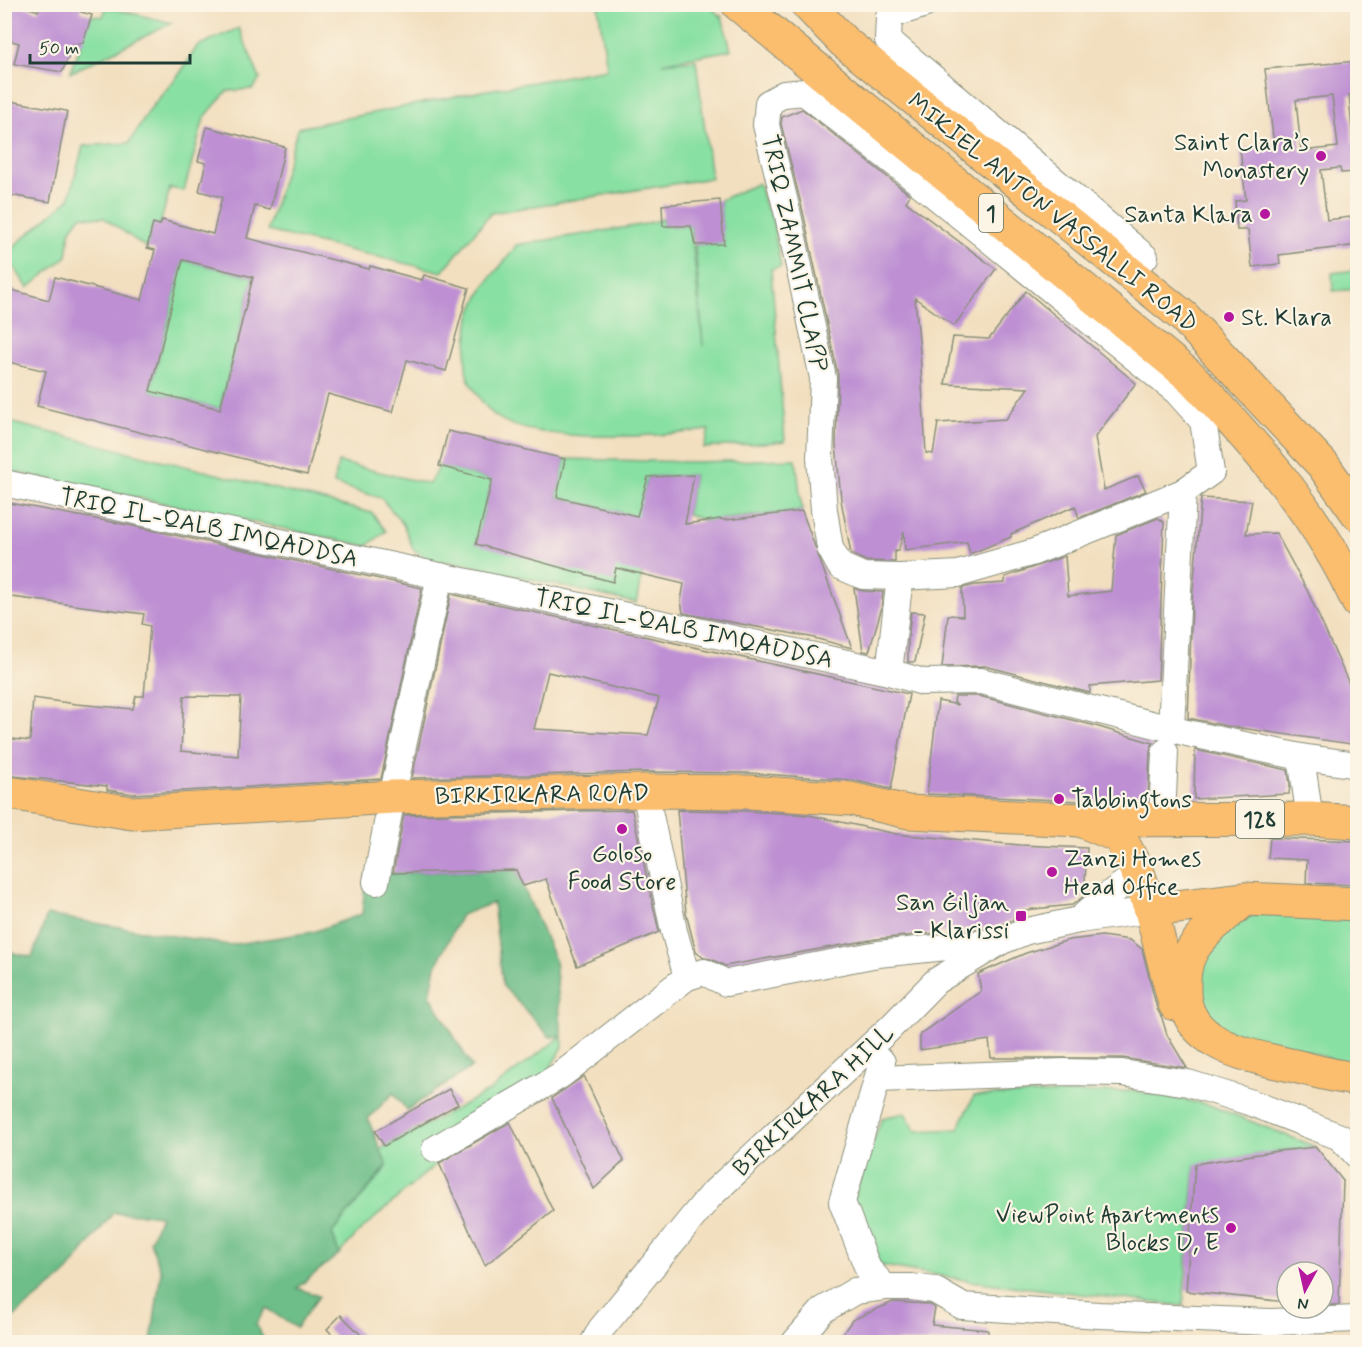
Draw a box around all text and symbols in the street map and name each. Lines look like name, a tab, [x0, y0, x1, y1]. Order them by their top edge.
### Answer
scale bar	[30, 27, 190, 65]
text: 50 m	[39, 37, 79, 61]
street label: MIKIEL ANTON VASSALLI ROAD	[901, 86, 1204, 340]
place label: Saint Clara’s Monastery	[1174, 128, 1309, 187]
street label: TRIQ ZAMMIT CLAPP	[753, 132, 834, 375]
marker: Saint Clara’s Monastery	[1314, 149, 1328, 163]
road number: 1	[979, 194, 1003, 232]
place label: Santa Klara	[1124, 200, 1253, 231]
marker: Santa Klara	[1258, 207, 1272, 221]
place label: St. Klara	[1241, 303, 1332, 334]
marker: St. Klara	[1222, 310, 1236, 324]
street label: TRIQ IL-QALB IMQADDSA	[57, 482, 361, 575]
street label: TRIQ IL-QALB IMQADDSA	[532, 583, 836, 676]
street label: BIRKIRKARA ROAD	[434, 778, 650, 813]
place label: Tabbingtons	[1071, 785, 1192, 819]
marker: Tabbingtons	[1052, 792, 1066, 806]
road number: 128	[1236, 800, 1284, 838]
marker: Goloso Food Store	[615, 822, 629, 836]
place label: Goloso Food Store	[568, 839, 676, 898]
place label: Zanzi Homes Head Office	[1064, 844, 1201, 903]
marker: Zanzi Homes Head Office	[1045, 865, 1059, 879]
place label: San Ġiljan - Klarissi	[896, 888, 1009, 947]
marker: San Ġiljan - Klarissi	[1014, 909, 1028, 923]
street label: BIRKIRKARA HILL	[727, 1018, 901, 1184]
place label: ViewPoint Apartments Blocks D, E	[996, 1200, 1219, 1259]
marker: ViewPoint Apartments Blocks D, E	[1224, 1221, 1238, 1235]
north arrow	[1275, 1260, 1335, 1320]
text: N	[1296, 1292, 1310, 1315]

